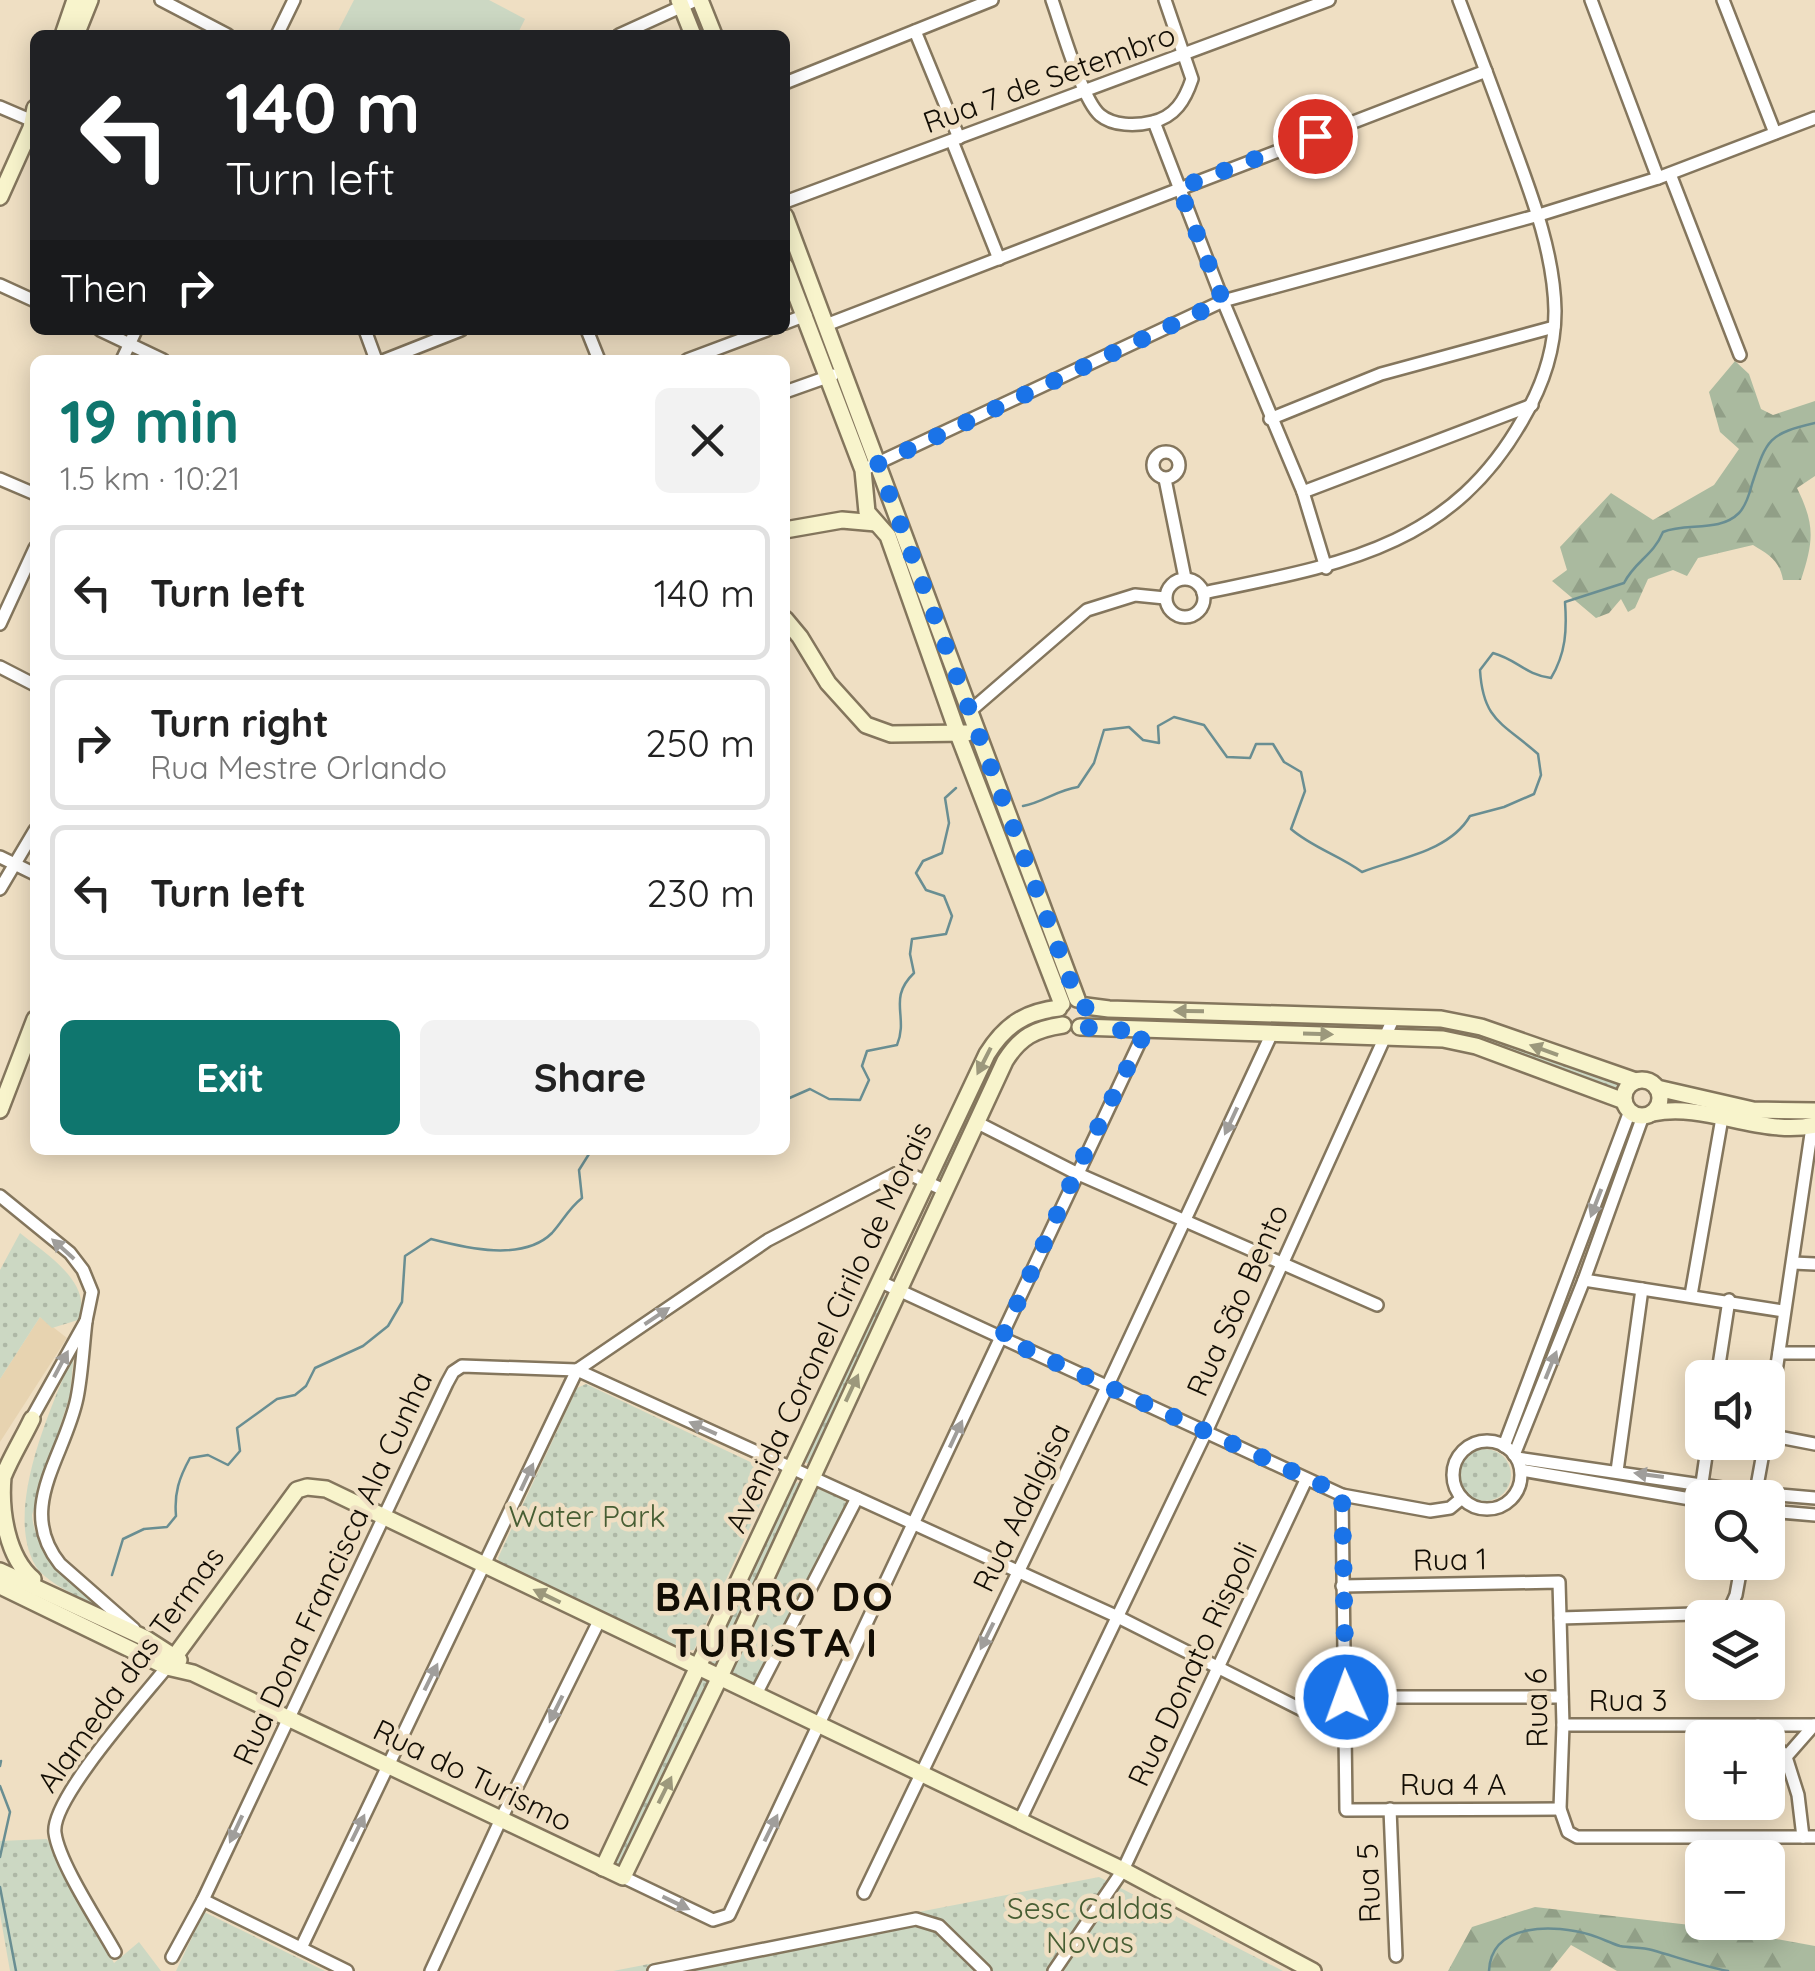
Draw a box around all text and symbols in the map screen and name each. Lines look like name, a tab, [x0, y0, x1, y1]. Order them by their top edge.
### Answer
street label: Rua 7 de Setembro	[918, 15, 1180, 141]
text: 140 m	[225, 63, 421, 151]
icon: left	[60, 70, 190, 200]
pin	[1273, 94, 1358, 179]
icon: arrive	[1288, 109, 1343, 164]
text: Turn left	[225, 150, 395, 206]
icon: right	[168, 260, 223, 315]
text: Then	[60, 264, 148, 312]
text: 19 min	[60, 383, 239, 458]
button: close	[655, 388, 760, 493]
text: 1.5 km · 10:21	[60, 458, 240, 498]
icon: left	[65, 565, 120, 620]
text: Turn left	[150, 569, 306, 617]
text: 140 m	[654, 569, 755, 617]
text: Turn right	[150, 699, 329, 747]
icon: right	[65, 715, 120, 770]
text: 250 m	[646, 719, 755, 767]
text: Rua Mestre Orlando	[150, 747, 447, 787]
icon: left	[65, 865, 120, 920]
text: Turn left	[150, 869, 306, 917]
text: 230 m	[646, 869, 755, 917]
one-way arrow	[1172, 1003, 1204, 1019]
button: Exit	[60, 1020, 400, 1135]
button: Share	[420, 1020, 760, 1135]
one-way arrow	[1302, 1027, 1334, 1043]
one-way arrow	[1528, 1042, 1558, 1057]
one-way arrow	[976, 1046, 993, 1075]
one-way arrow	[1223, 1106, 1239, 1136]
street label: Avenida Coronel Cirilo de Morais	[716, 1116, 940, 1538]
one-way arrow	[1588, 1188, 1603, 1218]
street label: Rua São Bento	[1178, 1198, 1296, 1402]
one-way arrow	[51, 1238, 75, 1261]
one-way arrow	[644, 1307, 671, 1326]
one-way arrow	[52, 1349, 69, 1378]
one-way arrow	[1543, 1349, 1559, 1379]
map controls	[1685, 1360, 1785, 1940]
button: sound	[1685, 1360, 1785, 1460]
street label: Rua Dona Francisca Ala Cunha	[224, 1365, 440, 1771]
one-way arrow	[844, 1373, 861, 1402]
street label: Rua Adalgisa	[964, 1416, 1078, 1598]
one-way arrow	[688, 1419, 717, 1436]
one-way arrow	[947, 1419, 964, 1448]
one-way arrow	[519, 1462, 535, 1492]
one-way arrow	[1633, 1467, 1664, 1483]
button: search	[1685, 1480, 1785, 1580]
park label: Water Park	[508, 1497, 666, 1535]
street label: Rua Donato Rispoli	[1119, 1536, 1265, 1792]
street label: Alameda das Termas	[28, 1539, 232, 1799]
street label: Rua 1	[1413, 1539, 1487, 1579]
district label: BAIRRO DO TURISTA I	[655, 1571, 895, 1667]
one-way arrow	[532, 1587, 561, 1604]
button: layers	[1685, 1600, 1785, 1700]
one-way arrow	[978, 1622, 995, 1651]
position arrow	[1294, 1645, 1398, 1749]
one-way arrow	[422, 1663, 439, 1692]
street label: Rua 6	[1516, 1668, 1556, 1748]
street label: Rua 3	[1589, 1681, 1667, 1719]
one-way arrow	[547, 1694, 564, 1723]
street label: Rua do Turismo	[367, 1710, 579, 1840]
button: +	[1685, 1720, 1785, 1820]
street label: Rua 4 A	[1400, 1765, 1506, 1803]
one-way arrow	[657, 1775, 674, 1804]
one-way arrow	[762, 1813, 779, 1842]
one-way arrow	[349, 1814, 366, 1843]
one-way arrow	[228, 1815, 245, 1844]
button: −	[1685, 1840, 1785, 1940]
street label: Rua 5	[1348, 1843, 1388, 1923]
park label: Sesc Caldas Novas	[1007, 1889, 1173, 1961]
one-way arrow	[661, 1894, 690, 1911]

